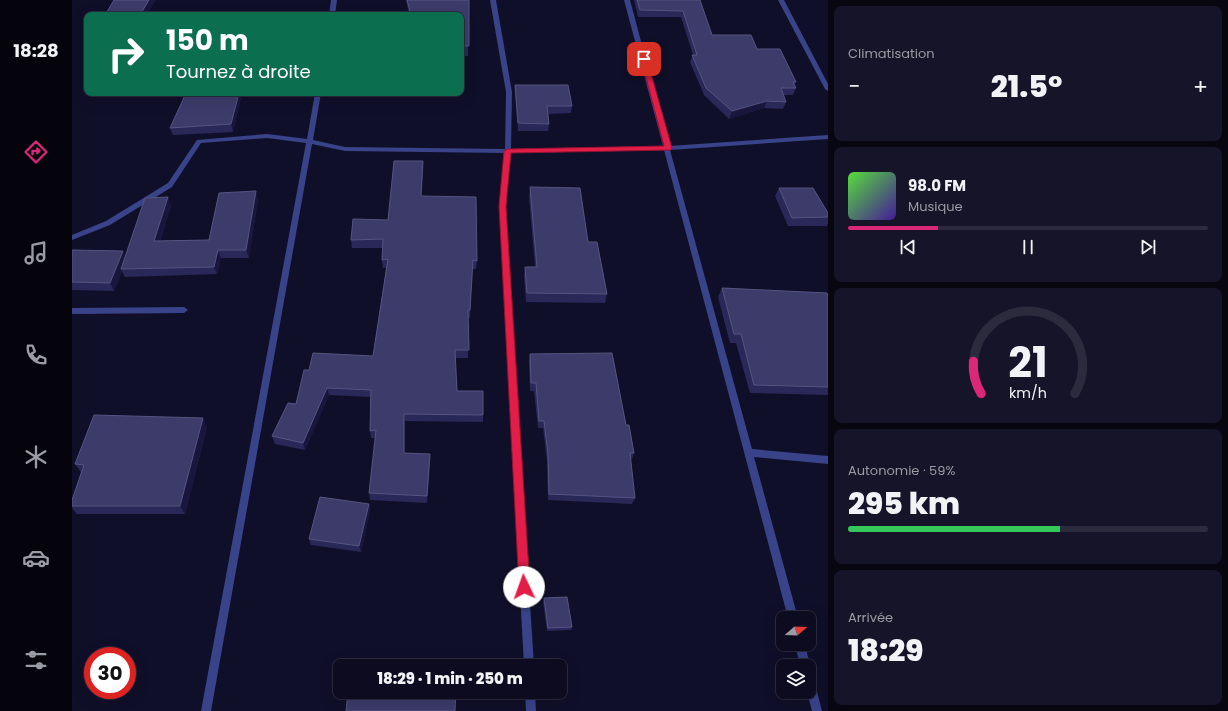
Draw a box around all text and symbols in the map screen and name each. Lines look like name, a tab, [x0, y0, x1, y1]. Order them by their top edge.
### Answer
text: 150 m	[166, 21, 249, 60]
icon: right	[100, 28, 152, 80]
text: 18:28	[13, 38, 59, 63]
pin	[627, 42, 661, 76]
text: Climatisation	[848, 44, 935, 63]
icon: arrive	[633, 48, 655, 70]
text: Tournez à droite	[166, 59, 311, 84]
text: 21.5°	[991, 65, 1062, 108]
text: −	[848, 71, 860, 102]
text: +	[1193, 71, 1208, 102]
icon: directions	[22, 138, 50, 166]
text: 98.0 FM	[908, 175, 966, 196]
text: Musique	[908, 197, 963, 216]
icon: previous	[897, 236, 919, 258]
icon: pause	[1017, 236, 1039, 258]
icon: next	[1137, 236, 1159, 258]
icon: music	[22, 239, 50, 267]
text: 21	[1008, 332, 1048, 391]
icon: phone	[22, 341, 50, 369]
text: km/h	[1009, 382, 1047, 402]
icon: climate	[22, 443, 50, 471]
text: Autonomie · 59%	[848, 461, 955, 480]
text: 295 km	[848, 482, 960, 525]
icon: car	[22, 544, 50, 572]
position arrow	[503, 566, 545, 608]
text: Arrivée	[848, 608, 893, 627]
north arrow	[776, 611, 816, 651]
map controls	[776, 611, 816, 699]
text: 18:29	[848, 629, 924, 672]
icon: filters	[22, 646, 50, 674]
speed limit sign: 30	[84, 647, 136, 699]
button: layers	[776, 659, 816, 699]
text: 18:29 · 1 min · 250 m	[377, 668, 523, 689]

